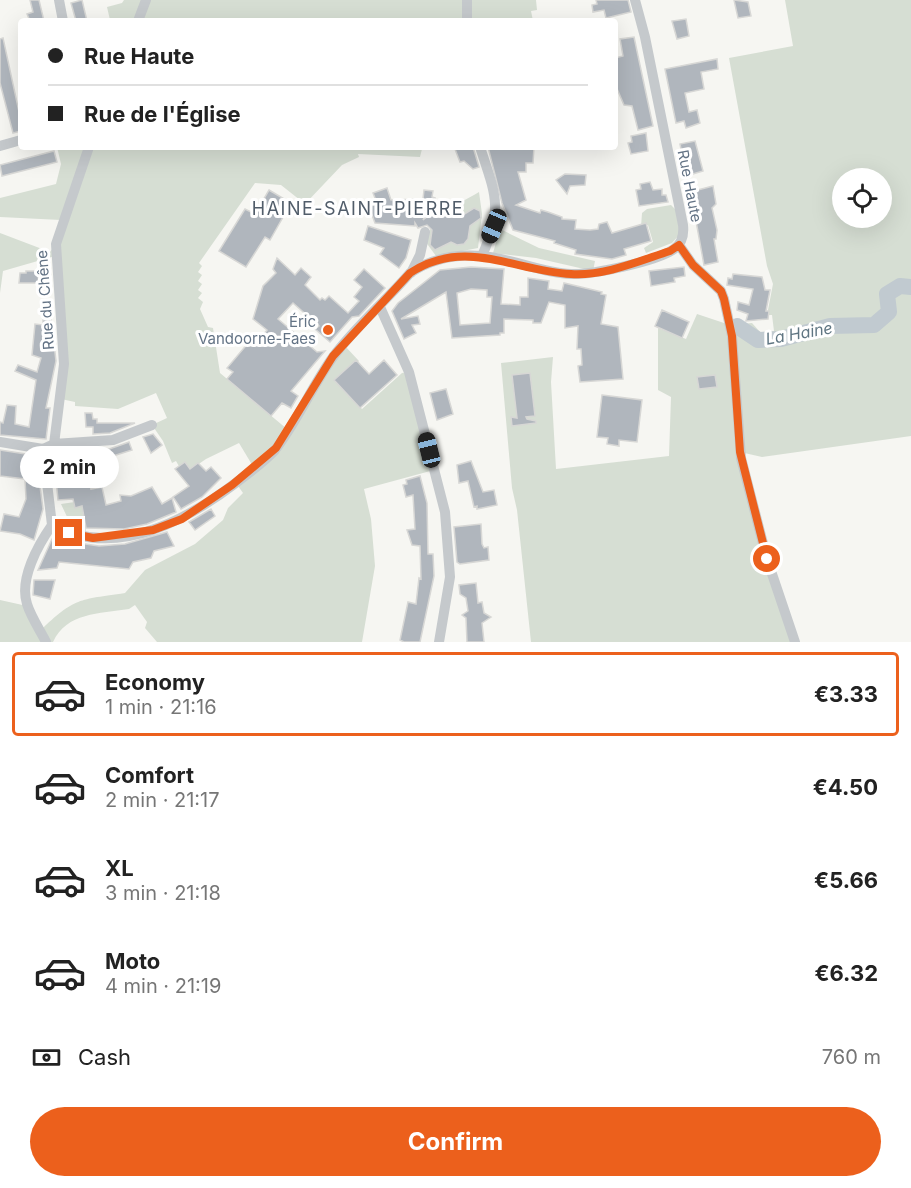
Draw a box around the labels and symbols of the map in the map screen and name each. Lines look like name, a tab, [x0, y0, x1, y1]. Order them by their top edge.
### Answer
street label: Rue Haute	[674, 148, 706, 224]
district label: HAINE-SAINT-PIERRE	[252, 198, 464, 219]
car	[479, 206, 509, 246]
street label: Rue du Chêne	[32, 249, 58, 351]
place label: Éric Vandoorne-Faes	[198, 312, 316, 348]
water label: La Haine	[764, 317, 834, 349]
marker: Éric Vandoorne-Faes	[321, 323, 335, 337]
car	[416, 430, 442, 470]
callout: 2 min	[20, 446, 118, 488]
route end	[55, 519, 82, 546]
route start	[753, 545, 780, 572]

